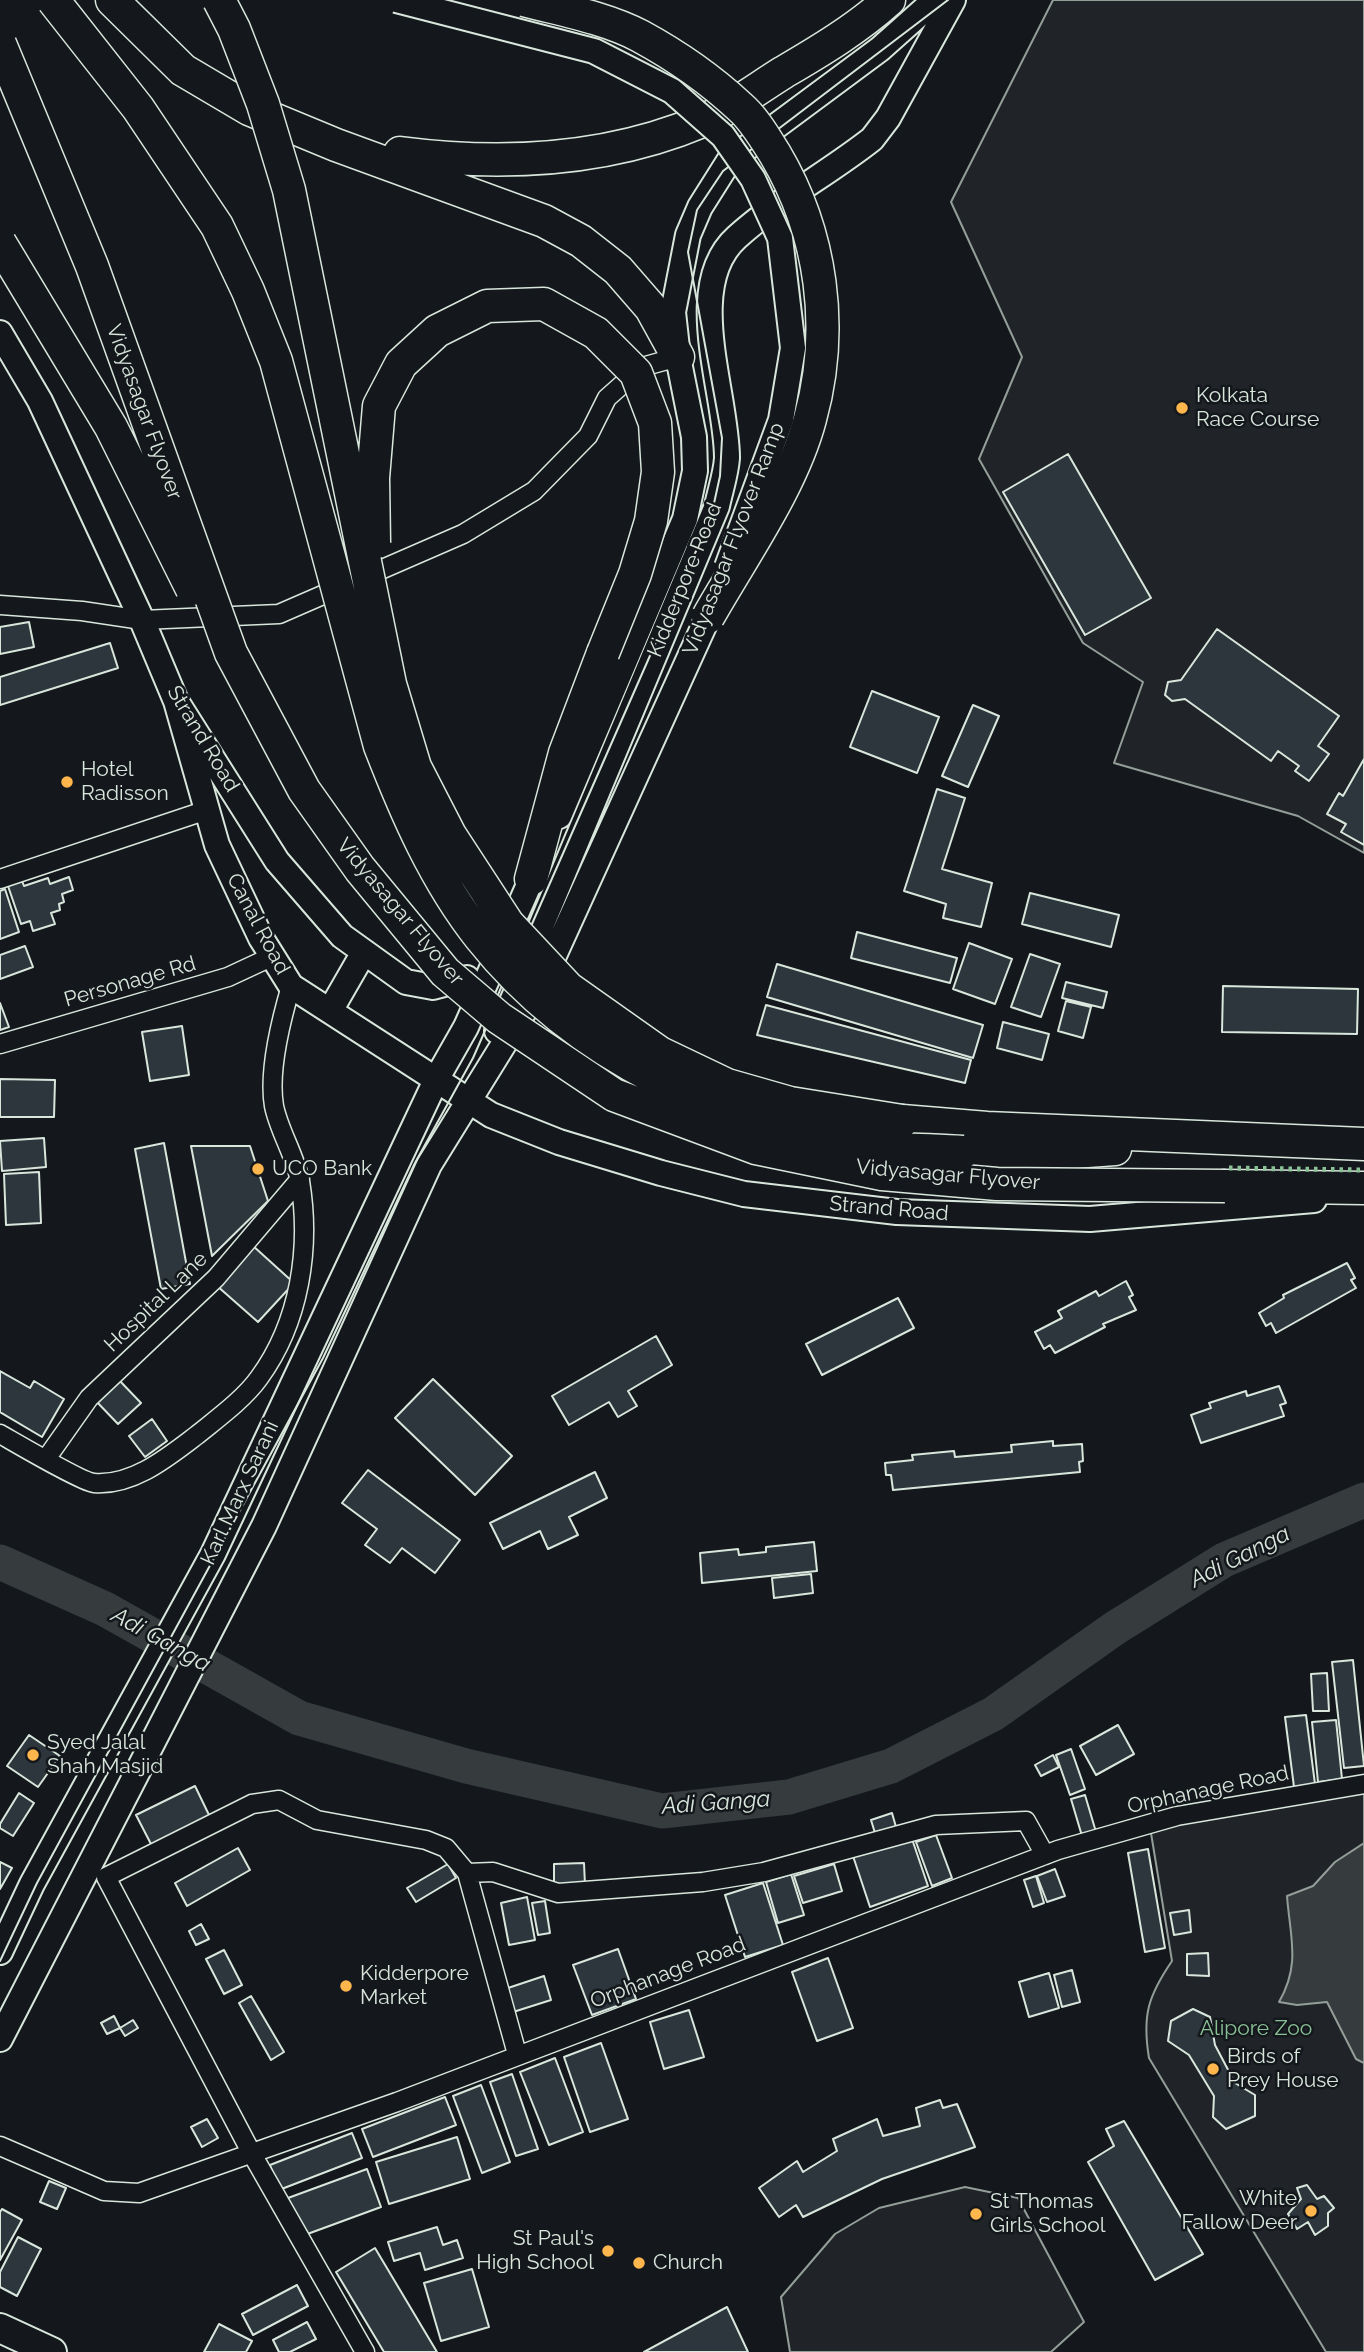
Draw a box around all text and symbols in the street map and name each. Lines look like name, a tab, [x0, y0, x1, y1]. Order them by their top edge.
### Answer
street label: Vidyasagar Flyover	[101, 321, 187, 503]
place label: Kolkata Race Course	[1196, 383, 1319, 433]
marker: Kolkata Race Course	[1174, 400, 1190, 416]
street label: Vidyasagar Flyover Ramp	[678, 419, 790, 659]
street label: Kidderpore Road	[643, 499, 727, 661]
street label: Strand Road	[161, 681, 245, 797]
place label: Hotel Radisson	[81, 757, 169, 807]
marker: Hotel Radisson	[59, 774, 75, 790]
street label: Vidyasagar Flyover	[331, 833, 469, 991]
street label: Canal Road	[221, 869, 295, 979]
street label: Personage Rd	[61, 951, 199, 1013]
street label: Vidyasagar Flyover	[855, 1154, 1041, 1196]
place label: UCO Bank	[272, 1156, 372, 1182]
marker: UCO Bank	[250, 1161, 266, 1177]
street label: Strand Road	[828, 1191, 950, 1227]
street label: Hospital Lane	[99, 1247, 213, 1357]
street label: Karl Marx Sarani	[196, 1417, 284, 1569]
water label: Adi Ganga	[1185, 1520, 1295, 1594]
water label: Adi Ganga	[107, 1602, 215, 1678]
place label: Syed Jalal Shah Masjid	[47, 1730, 163, 1780]
marker: Syed Jalal Shah Masjid	[25, 1747, 41, 1763]
street label: Orphanage Road	[1125, 1761, 1291, 1819]
water label: Adi Ganga	[661, 1785, 771, 1821]
street label: Orphanage Road	[587, 1932, 749, 2014]
place label: Kidderpore Market	[360, 1961, 469, 2011]
marker: Kidderpore Market	[338, 1978, 354, 1994]
park label: Alipore Zoo	[1200, 2016, 1312, 2042]
place label: Birds of Prey House	[1227, 2044, 1339, 2094]
marker: Birds of Prey House	[1205, 2061, 1221, 2077]
place label: White Fallow Deer	[1182, 2186, 1297, 2236]
place label: St Thomas Girls School	[990, 2189, 1105, 2239]
marker: White Fallow Deer	[1303, 2203, 1319, 2219]
marker: St Thomas Girls School	[968, 2206, 984, 2222]
place label: St Paul's High School	[476, 2226, 594, 2276]
marker: St Paul's High School	[600, 2243, 616, 2259]
place label: Church	[653, 2250, 723, 2276]
marker: Church	[631, 2255, 647, 2271]

